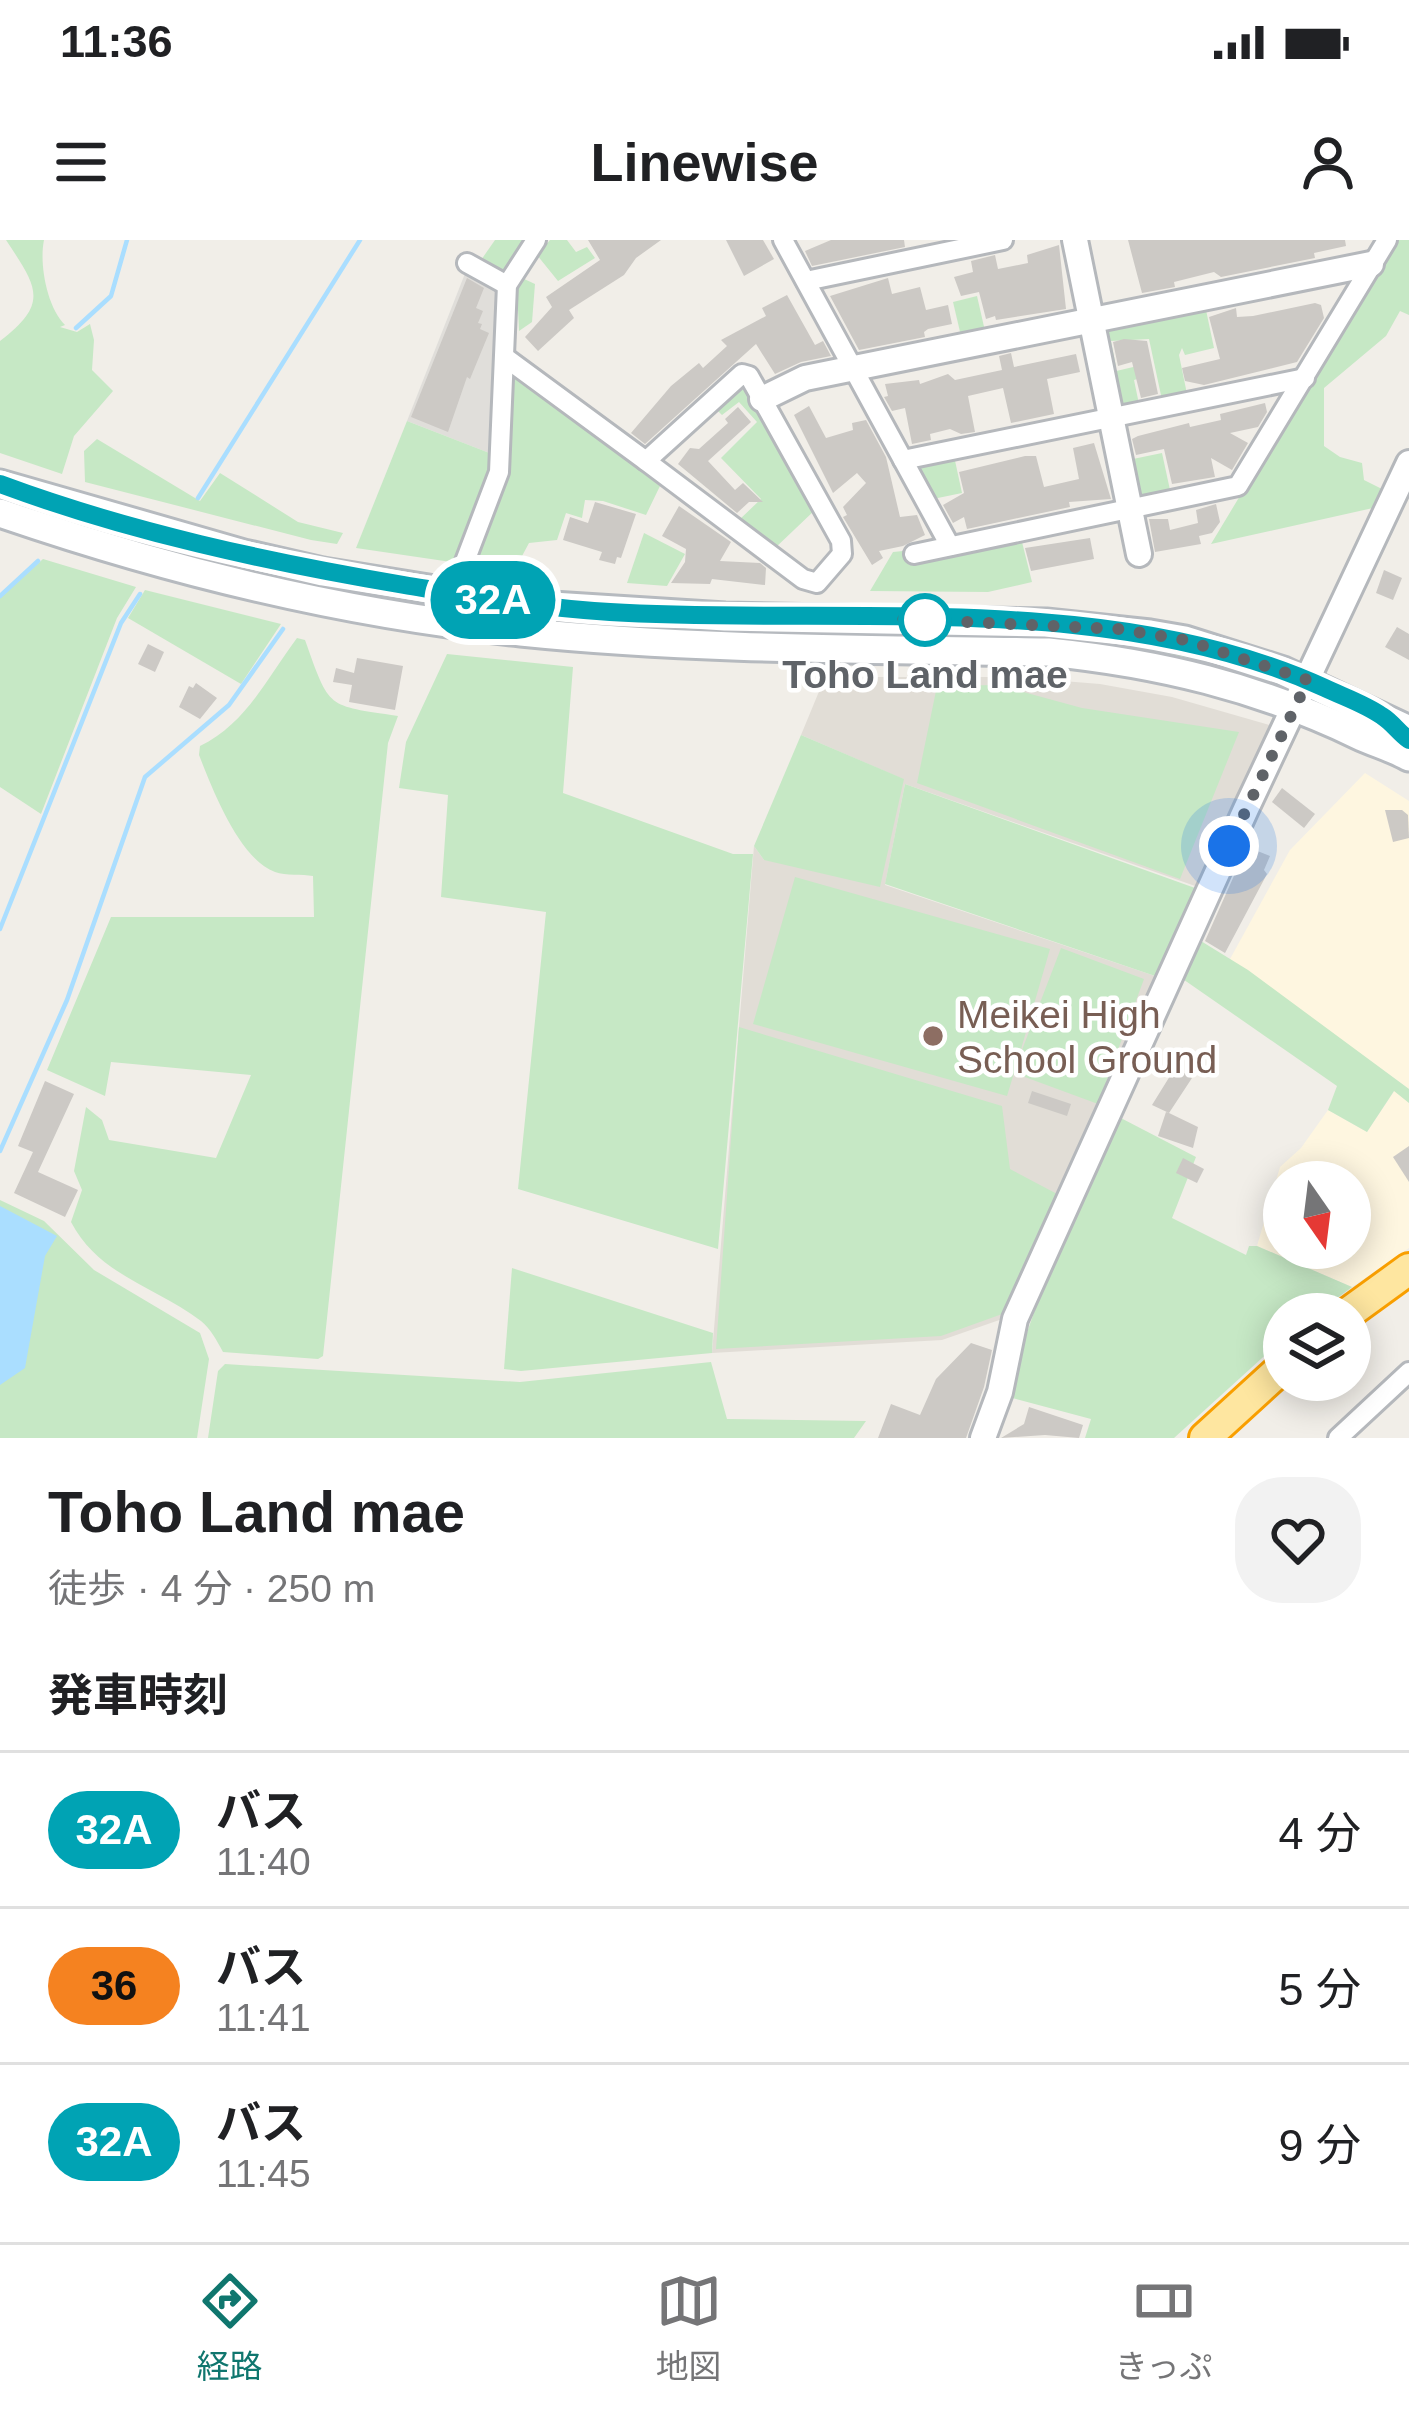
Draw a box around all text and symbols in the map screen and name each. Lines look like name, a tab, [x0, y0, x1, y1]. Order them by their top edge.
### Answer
text: 11:36	[60, 16, 173, 67]
icon: menu	[48, 129, 114, 195]
icon: person	[1295, 129, 1361, 195]
text: Linewise	[590, 132, 819, 192]
line badge: 32A	[424, 561, 562, 639]
text: 32A	[454, 576, 532, 623]
marker: Toho Land mae	[900, 595, 950, 645]
place label: Toho Land mae	[782, 653, 1068, 696]
your location	[1199, 816, 1259, 876]
place label: Meikei High School Ground	[957, 993, 1217, 1081]
marker: Meikei High School Ground	[920, 1023, 946, 1049]
north arrow	[1263, 1161, 1371, 1269]
map controls	[1263, 1161, 1371, 1401]
button: layers	[1263, 1293, 1371, 1401]
button: heart	[1235, 1477, 1361, 1603]
text: Toho Land mae	[48, 1480, 465, 1544]
text: 徒歩 · 4 分 · 250 m	[48, 1567, 375, 1610]
text: 発車時刻	[48, 1670, 228, 1721]
text: バス	[216, 1786, 306, 1837]
text: 32A	[75, 1806, 153, 1853]
text: 4 分	[1278, 1808, 1361, 1859]
text: 11:40	[216, 1840, 311, 1883]
text: バス	[216, 1942, 306, 1993]
text: 36	[91, 1962, 137, 2009]
text: 5 分	[1278, 1964, 1361, 2015]
text: 11:41	[216, 1996, 311, 2039]
text: バス	[216, 2098, 306, 2149]
text: 32A	[75, 2118, 153, 2165]
text: 9 分	[1278, 2120, 1361, 2171]
text: 11:45	[216, 2152, 311, 2195]
tab: 経路	[197, 2268, 263, 2388]
tab: 地図	[656, 2268, 722, 2388]
tab: きっぷ	[1115, 2268, 1212, 2388]

